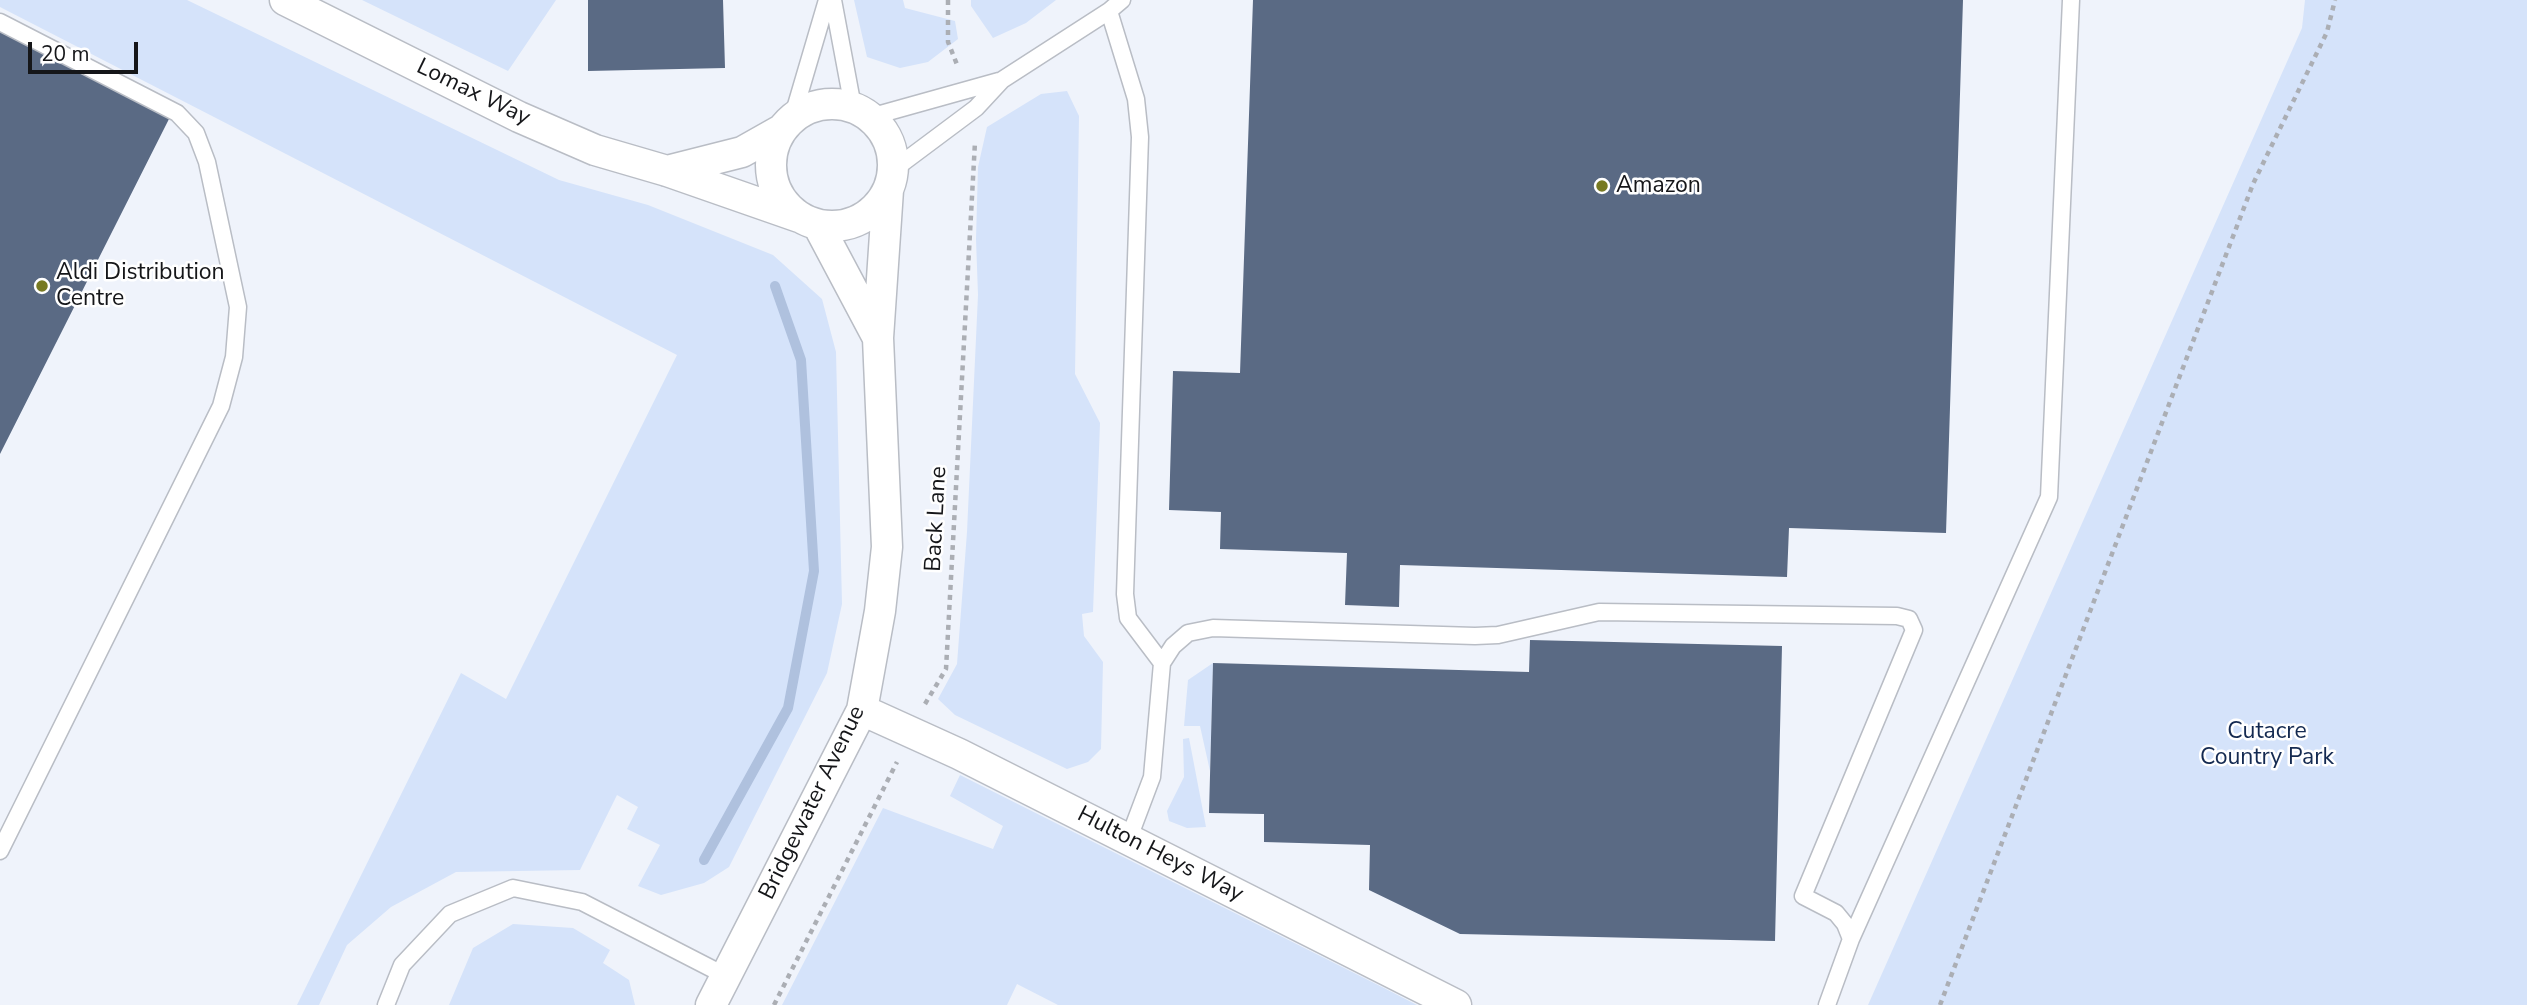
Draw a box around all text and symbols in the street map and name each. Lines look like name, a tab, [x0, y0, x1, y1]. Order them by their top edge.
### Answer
scale bar	[32, 28, 142, 72]
text: 20 m	[41, 40, 90, 68]
street label: Lomax Way	[412, 54, 534, 132]
place label: Amazon	[1616, 172, 1701, 200]
marker: Amazon	[1594, 178, 1610, 194]
place label: Aldi Distribution Centre	[56, 259, 225, 313]
marker: Aldi Distribution Centre	[34, 278, 50, 294]
street label: Back Lane	[920, 465, 954, 573]
street label: Bridgewater Avenue	[754, 702, 872, 904]
park label: Cutacre Country Park	[2200, 718, 2334, 772]
street label: Hulton Heys Way	[1072, 801, 1248, 909]

